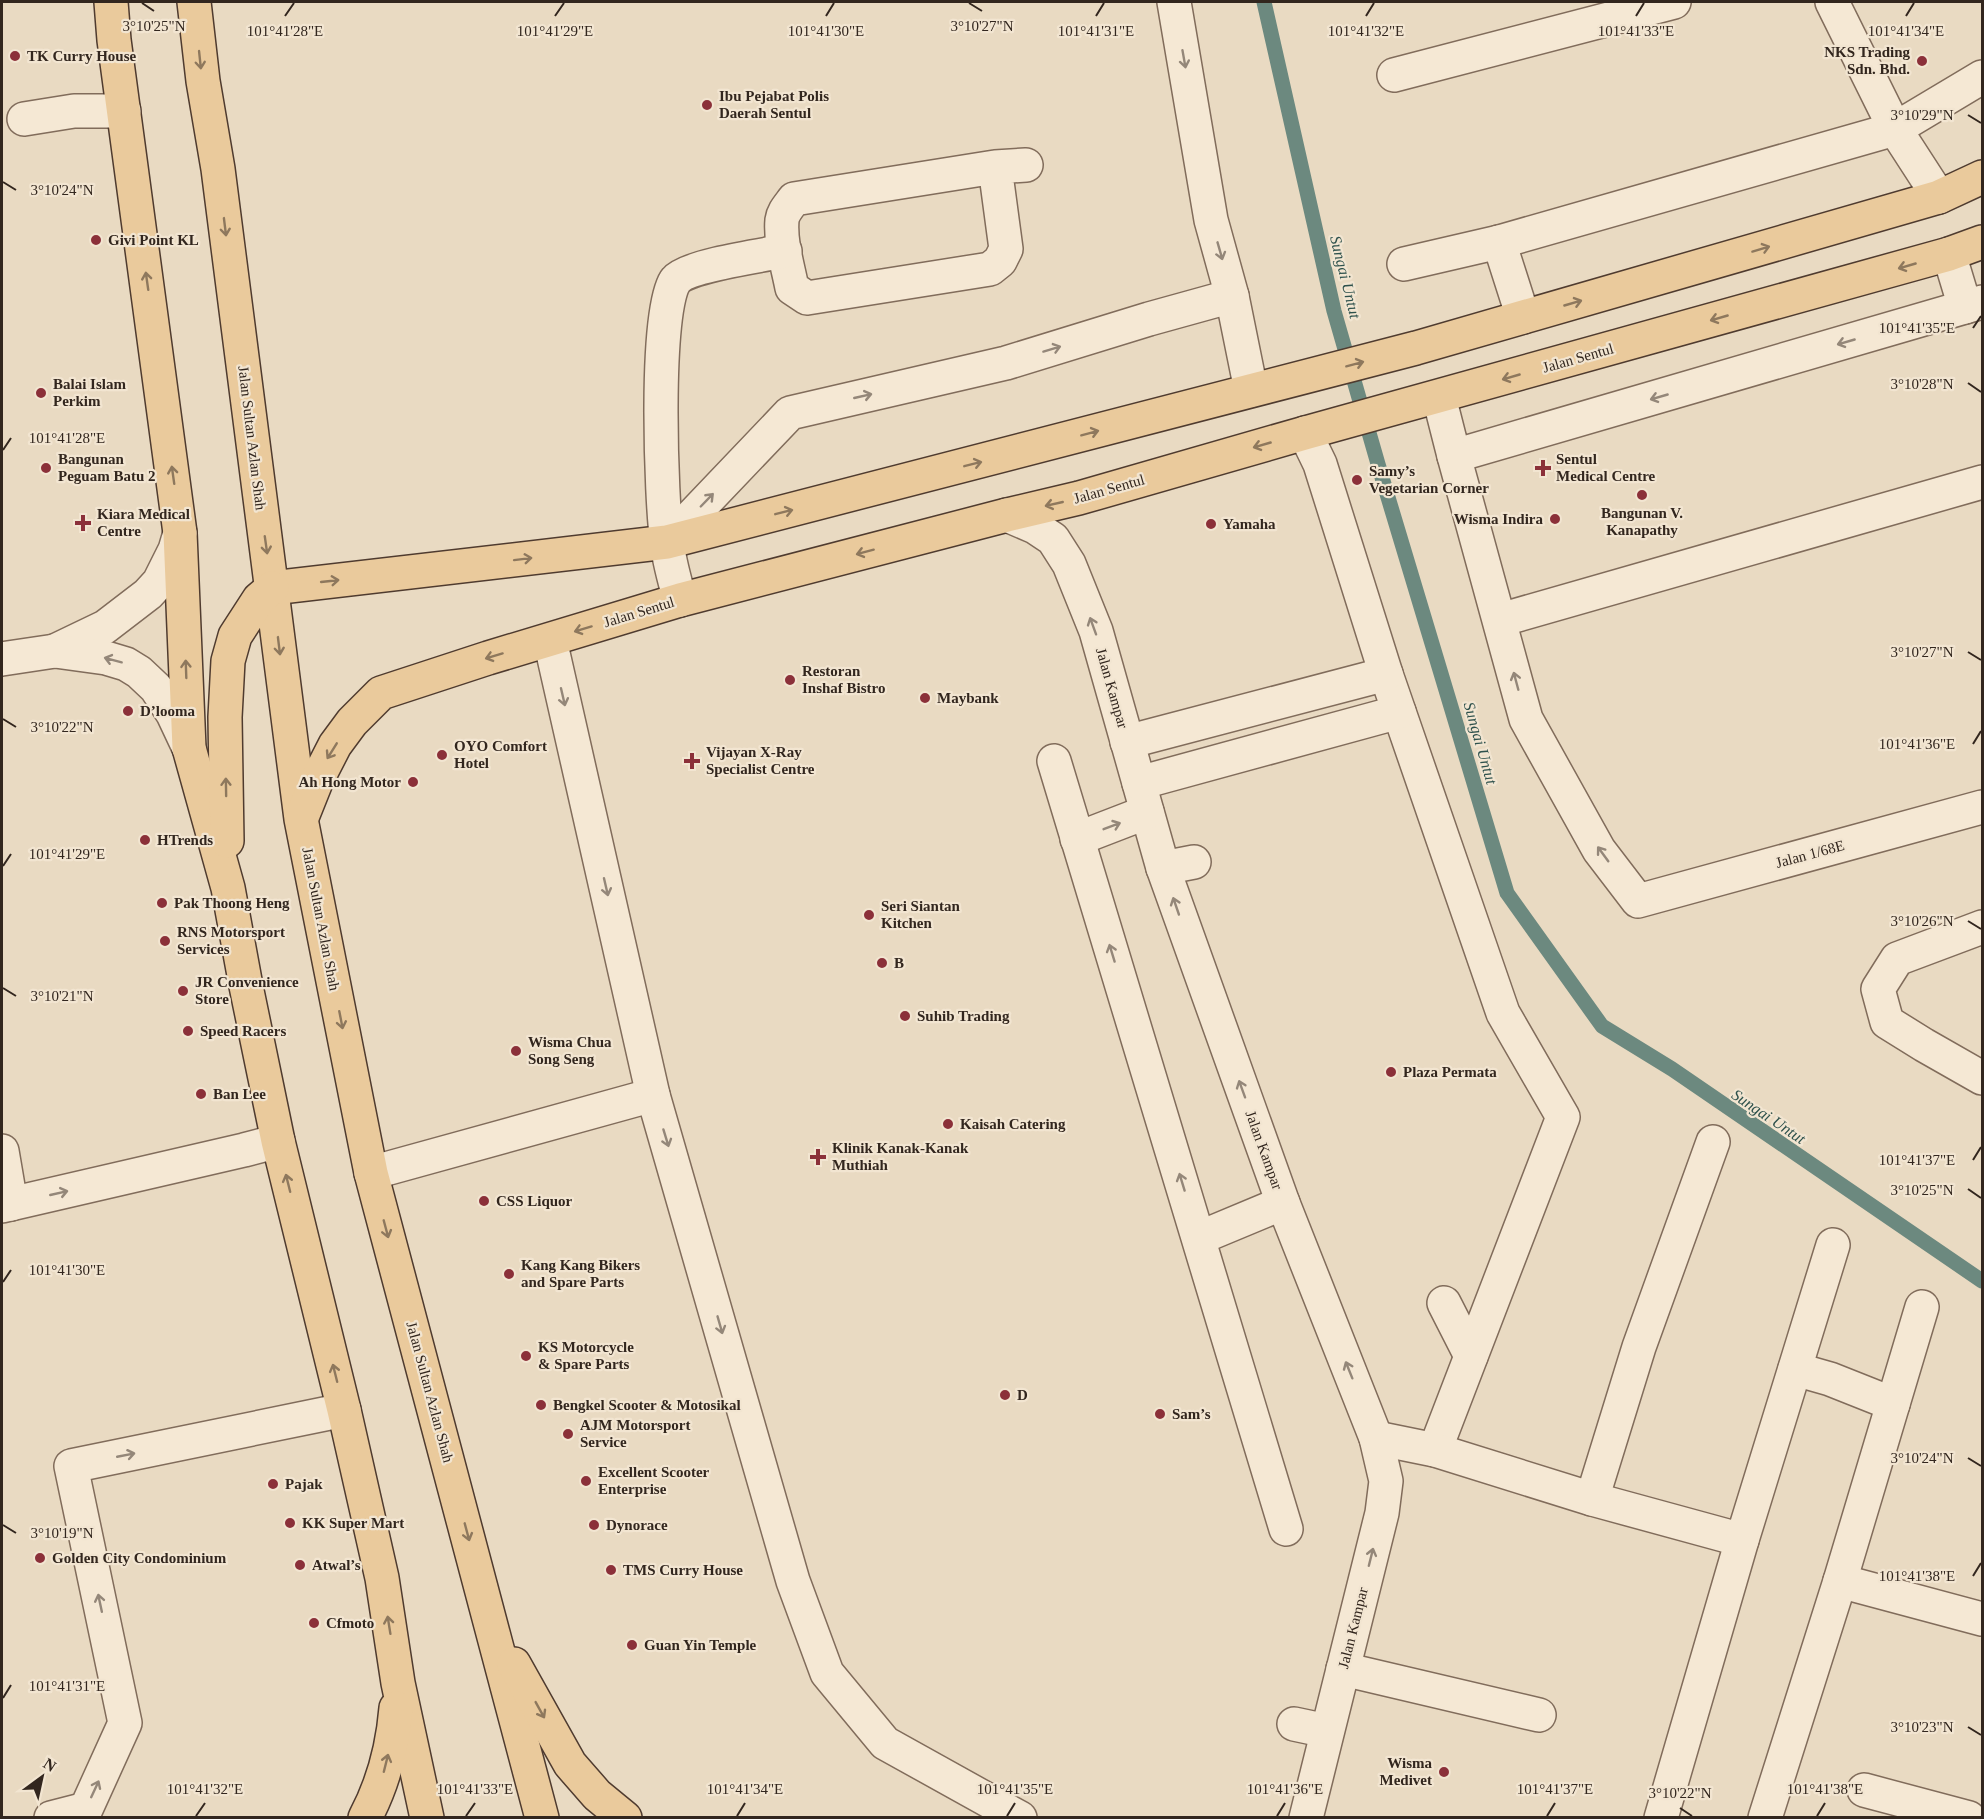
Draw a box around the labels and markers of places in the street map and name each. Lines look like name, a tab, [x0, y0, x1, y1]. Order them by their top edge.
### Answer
place label: NKS Trading Sdn. Bhd.	[1824, 44, 1910, 77]
place label: TK Curry House	[27, 48, 137, 64]
marker: TK Curry House	[8, 49, 22, 63]
marker: NKS Trading Sdn. Bhd.	[1915, 54, 1929, 68]
place label: Ibu Pejabat Polis Daerah Sentul	[719, 88, 829, 121]
marker: Ibu Pejabat Polis Daerah Sentul	[700, 98, 714, 112]
place label: Givi Point KL	[108, 232, 199, 248]
marker: Givi Point KL	[89, 233, 103, 247]
place label: Balai Islam Perkim	[53, 376, 126, 409]
marker: Balai Islam Perkim	[34, 386, 48, 400]
place label: Bangunan Peguam Batu 2	[58, 451, 156, 484]
place label: Sentul Medical Centre	[1556, 451, 1656, 484]
marker: Sentul Medical Centre	[1534, 459, 1552, 477]
marker: Bangunan Peguam Batu 2	[39, 461, 53, 475]
place label: Samy’s Vegetarian Corner	[1369, 463, 1489, 496]
marker: Samy’s Vegetarian Corner	[1350, 473, 1364, 487]
marker: Bangunan V. Kanapathy	[1635, 488, 1649, 502]
place label: Bangunan V. Kanapathy	[1601, 505, 1683, 538]
place label: Kiara Medical Centre	[97, 506, 190, 539]
place label: Wisma Indira	[1454, 511, 1543, 527]
marker: Wisma Indira	[1548, 512, 1562, 526]
marker: Kiara Medical Centre	[74, 514, 92, 532]
place label: Yamaha	[1223, 516, 1276, 532]
marker: Yamaha	[1204, 517, 1218, 531]
place label: Restoran Inshaf Bistro	[802, 663, 886, 696]
marker: Restoran Inshaf Bistro	[783, 673, 797, 687]
place label: Maybank	[937, 690, 999, 706]
marker: Maybank	[918, 691, 932, 705]
place label: D’looma	[140, 703, 195, 719]
marker: D’looma	[121, 704, 135, 718]
place label: OYO Comfort Hotel	[454, 738, 547, 771]
place label: Vijayan X-Ray Specialist Centre	[706, 744, 815, 777]
marker: OYO Comfort Hotel	[435, 748, 449, 762]
marker: Vijayan X-Ray Specialist Centre	[683, 752, 701, 770]
place label: Ah Hong Motor	[299, 774, 401, 790]
marker: Ah Hong Motor	[406, 775, 420, 789]
place label: HTrends	[157, 832, 213, 848]
marker: HTrends	[138, 833, 152, 847]
place label: Pak Thoong Heng	[174, 895, 290, 911]
marker: Pak Thoong Heng	[155, 896, 169, 910]
place label: Seri Siantan Kitchen	[881, 898, 960, 931]
marker: Seri Siantan Kitchen	[862, 908, 876, 922]
place label: RNS Motorsport Services	[177, 924, 285, 957]
marker: RNS Motorsport Services	[158, 934, 172, 948]
place label: B	[894, 955, 904, 971]
marker: B	[875, 956, 889, 970]
place label: JR Convenience Store	[195, 974, 299, 1007]
marker: JR Convenience Store	[176, 984, 190, 998]
place label: Suhib Trading	[917, 1008, 1010, 1024]
marker: Suhib Trading	[898, 1009, 912, 1023]
place label: Speed Racers	[200, 1023, 286, 1039]
marker: Speed Racers	[181, 1024, 195, 1038]
place label: Wisma Chua Song Seng	[528, 1034, 612, 1067]
marker: Wisma Chua Song Seng	[509, 1044, 523, 1058]
place label: Plaza Permata	[1403, 1064, 1497, 1080]
marker: Plaza Permata	[1384, 1065, 1398, 1079]
place label: Ban Lee	[213, 1086, 266, 1102]
marker: Ban Lee	[194, 1087, 208, 1101]
place label: Kaisah Catering	[960, 1116, 1066, 1132]
marker: Kaisah Catering	[941, 1117, 955, 1131]
place label: Klinik Kanak-Kanak Muthiah	[832, 1140, 969, 1173]
marker: Klinik Kanak-Kanak Muthiah	[809, 1148, 827, 1166]
place label: CSS Liquor	[496, 1193, 573, 1209]
marker: CSS Liquor	[477, 1194, 491, 1208]
place label: Kang Kang Bikers and Spare Parts	[521, 1257, 640, 1290]
marker: Kang Kang Bikers and Spare Parts	[502, 1267, 516, 1281]
place label: KS Motorcycle & Spare Parts	[538, 1339, 634, 1372]
marker: KS Motorcycle & Spare Parts	[519, 1349, 533, 1363]
place label: D	[1017, 1387, 1028, 1403]
marker: D	[998, 1388, 1012, 1402]
place label: Bengkel Scooter & Motosikal	[553, 1397, 741, 1413]
marker: Bengkel Scooter & Motosikal	[534, 1398, 548, 1412]
place label: Sam’s	[1172, 1406, 1211, 1422]
marker: Sam’s	[1153, 1407, 1167, 1421]
place label: AJM Motorsport Service	[580, 1417, 690, 1450]
marker: AJM Motorsport Service	[561, 1427, 575, 1441]
place label: Excellent Scooter Enterprise	[598, 1464, 710, 1497]
marker: Excellent Scooter Enterprise	[579, 1474, 593, 1488]
place label: Pajak	[285, 1476, 323, 1492]
marker: Pajak	[266, 1477, 280, 1491]
place label: KK Super Mart	[302, 1515, 404, 1531]
marker: KK Super Mart	[283, 1516, 297, 1530]
place label: Dynorace	[606, 1517, 668, 1533]
marker: Dynorace	[587, 1518, 601, 1532]
place label: Golden City Condominium	[52, 1550, 227, 1566]
marker: Golden City Condominium	[33, 1551, 47, 1565]
place label: Atwal’s	[312, 1557, 361, 1573]
marker: Atwal’s	[293, 1558, 307, 1572]
place label: TMS Curry House	[623, 1562, 743, 1578]
marker: TMS Curry House	[604, 1563, 618, 1577]
place label: Cfmoto	[326, 1615, 374, 1631]
marker: Cfmoto	[307, 1616, 321, 1630]
place label: Guan Yin Temple	[644, 1637, 757, 1653]
marker: Guan Yin Temple	[625, 1638, 639, 1652]
place label: Wisma Medivet	[1380, 1755, 1432, 1788]
marker: Wisma Medivet	[1437, 1765, 1451, 1779]

